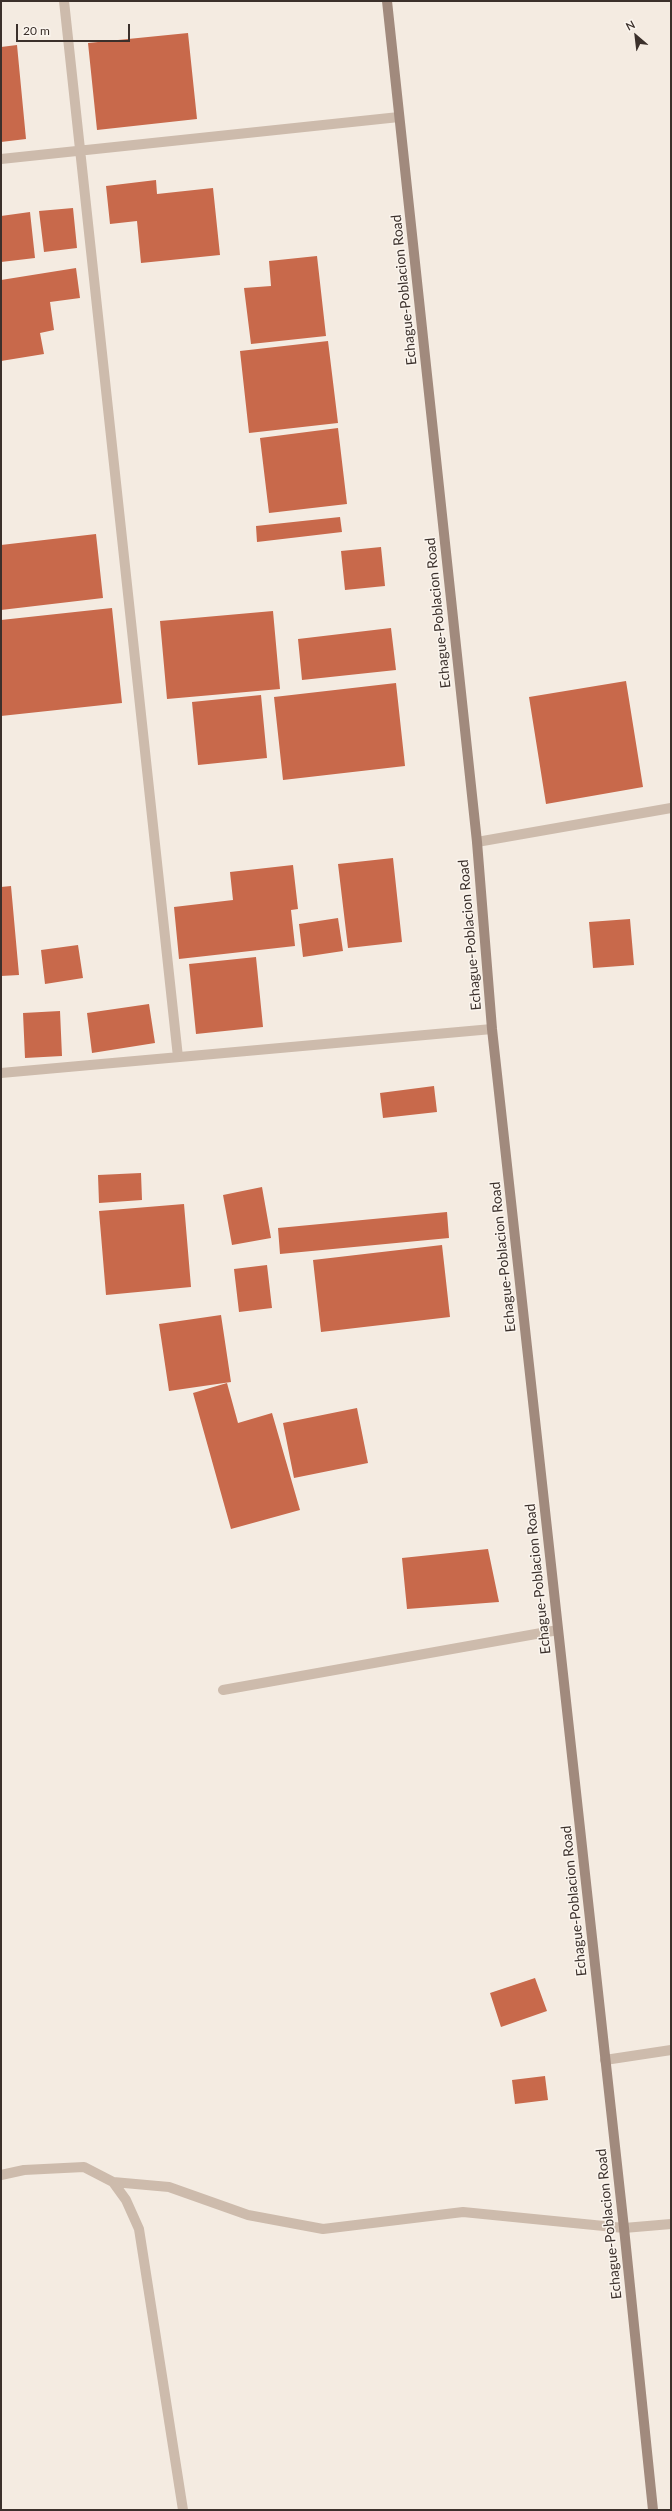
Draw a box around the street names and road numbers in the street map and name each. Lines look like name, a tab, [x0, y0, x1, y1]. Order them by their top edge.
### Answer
street label: Echague-Poblacion Road	[388, 214, 420, 366]
street label: Echague-Poblacion Road	[422, 537, 454, 689]
street label: Echague-Poblacion Road	[455, 859, 485, 1011]
street label: Echague-Poblacion Road	[487, 1181, 519, 1333]
street label: Echague-Poblacion Road	[522, 1503, 554, 1655]
street label: Echague-Poblacion Road	[558, 1825, 590, 1977]
street label: Echague-Poblacion Road	[593, 2148, 625, 2300]

